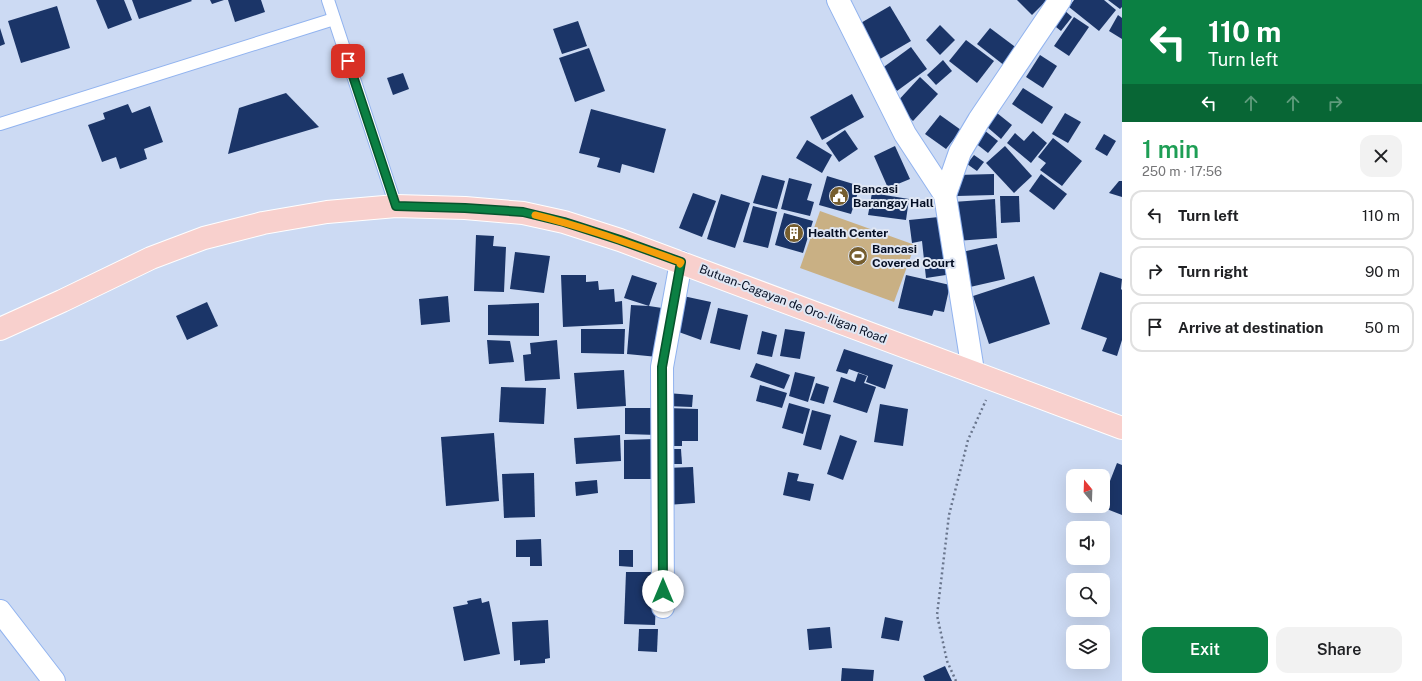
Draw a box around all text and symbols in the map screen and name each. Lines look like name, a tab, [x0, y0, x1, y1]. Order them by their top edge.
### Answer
text: 110 m	[1208, 15, 1281, 48]
icon: left	[1142, 16, 1194, 68]
pin	[331, 44, 365, 78]
text: Turn left	[1208, 49, 1278, 70]
icon: arrive	[337, 50, 359, 72]
icon: left	[1198, 92, 1220, 114]
icon: ahead	[1240, 92, 1262, 114]
icon: ahead	[1282, 92, 1304, 114]
icon: right	[1324, 92, 1346, 114]
text: 1 min	[1142, 135, 1199, 163]
button: close	[1360, 135, 1402, 177]
text: 250 m · 17:56	[1142, 164, 1222, 179]
place label: Bancasi Barangay Hall	[853, 182, 934, 210]
public building icon: Bancasi Barangay Hall	[828, 185, 850, 207]
icon: left	[1144, 204, 1166, 226]
text: Turn left	[1178, 207, 1239, 224]
text: 110 m	[1362, 207, 1400, 224]
building icon: Health Center	[783, 222, 805, 244]
place label: Health Center	[808, 226, 888, 240]
place label: Bancasi Covered Court	[872, 242, 955, 270]
sports icon: Bancasi Covered Court	[847, 245, 869, 267]
icon: right	[1144, 260, 1166, 282]
street label: Butuan-Cagayan de Oro-Iligan Road	[697, 262, 889, 346]
text: Turn right	[1178, 263, 1248, 280]
text: 90 m	[1365, 263, 1400, 280]
icon: arrive	[1144, 316, 1166, 338]
text: Arrive at destination	[1178, 319, 1323, 336]
text: 50 m	[1365, 319, 1400, 336]
north arrow	[1066, 469, 1110, 513]
map controls	[1066, 469, 1110, 669]
button: sound	[1066, 521, 1110, 565]
position arrow	[642, 570, 684, 612]
button: search	[1066, 573, 1110, 617]
button: layers	[1066, 625, 1110, 669]
button: Exit	[1142, 627, 1268, 673]
button: Share	[1276, 627, 1402, 673]

